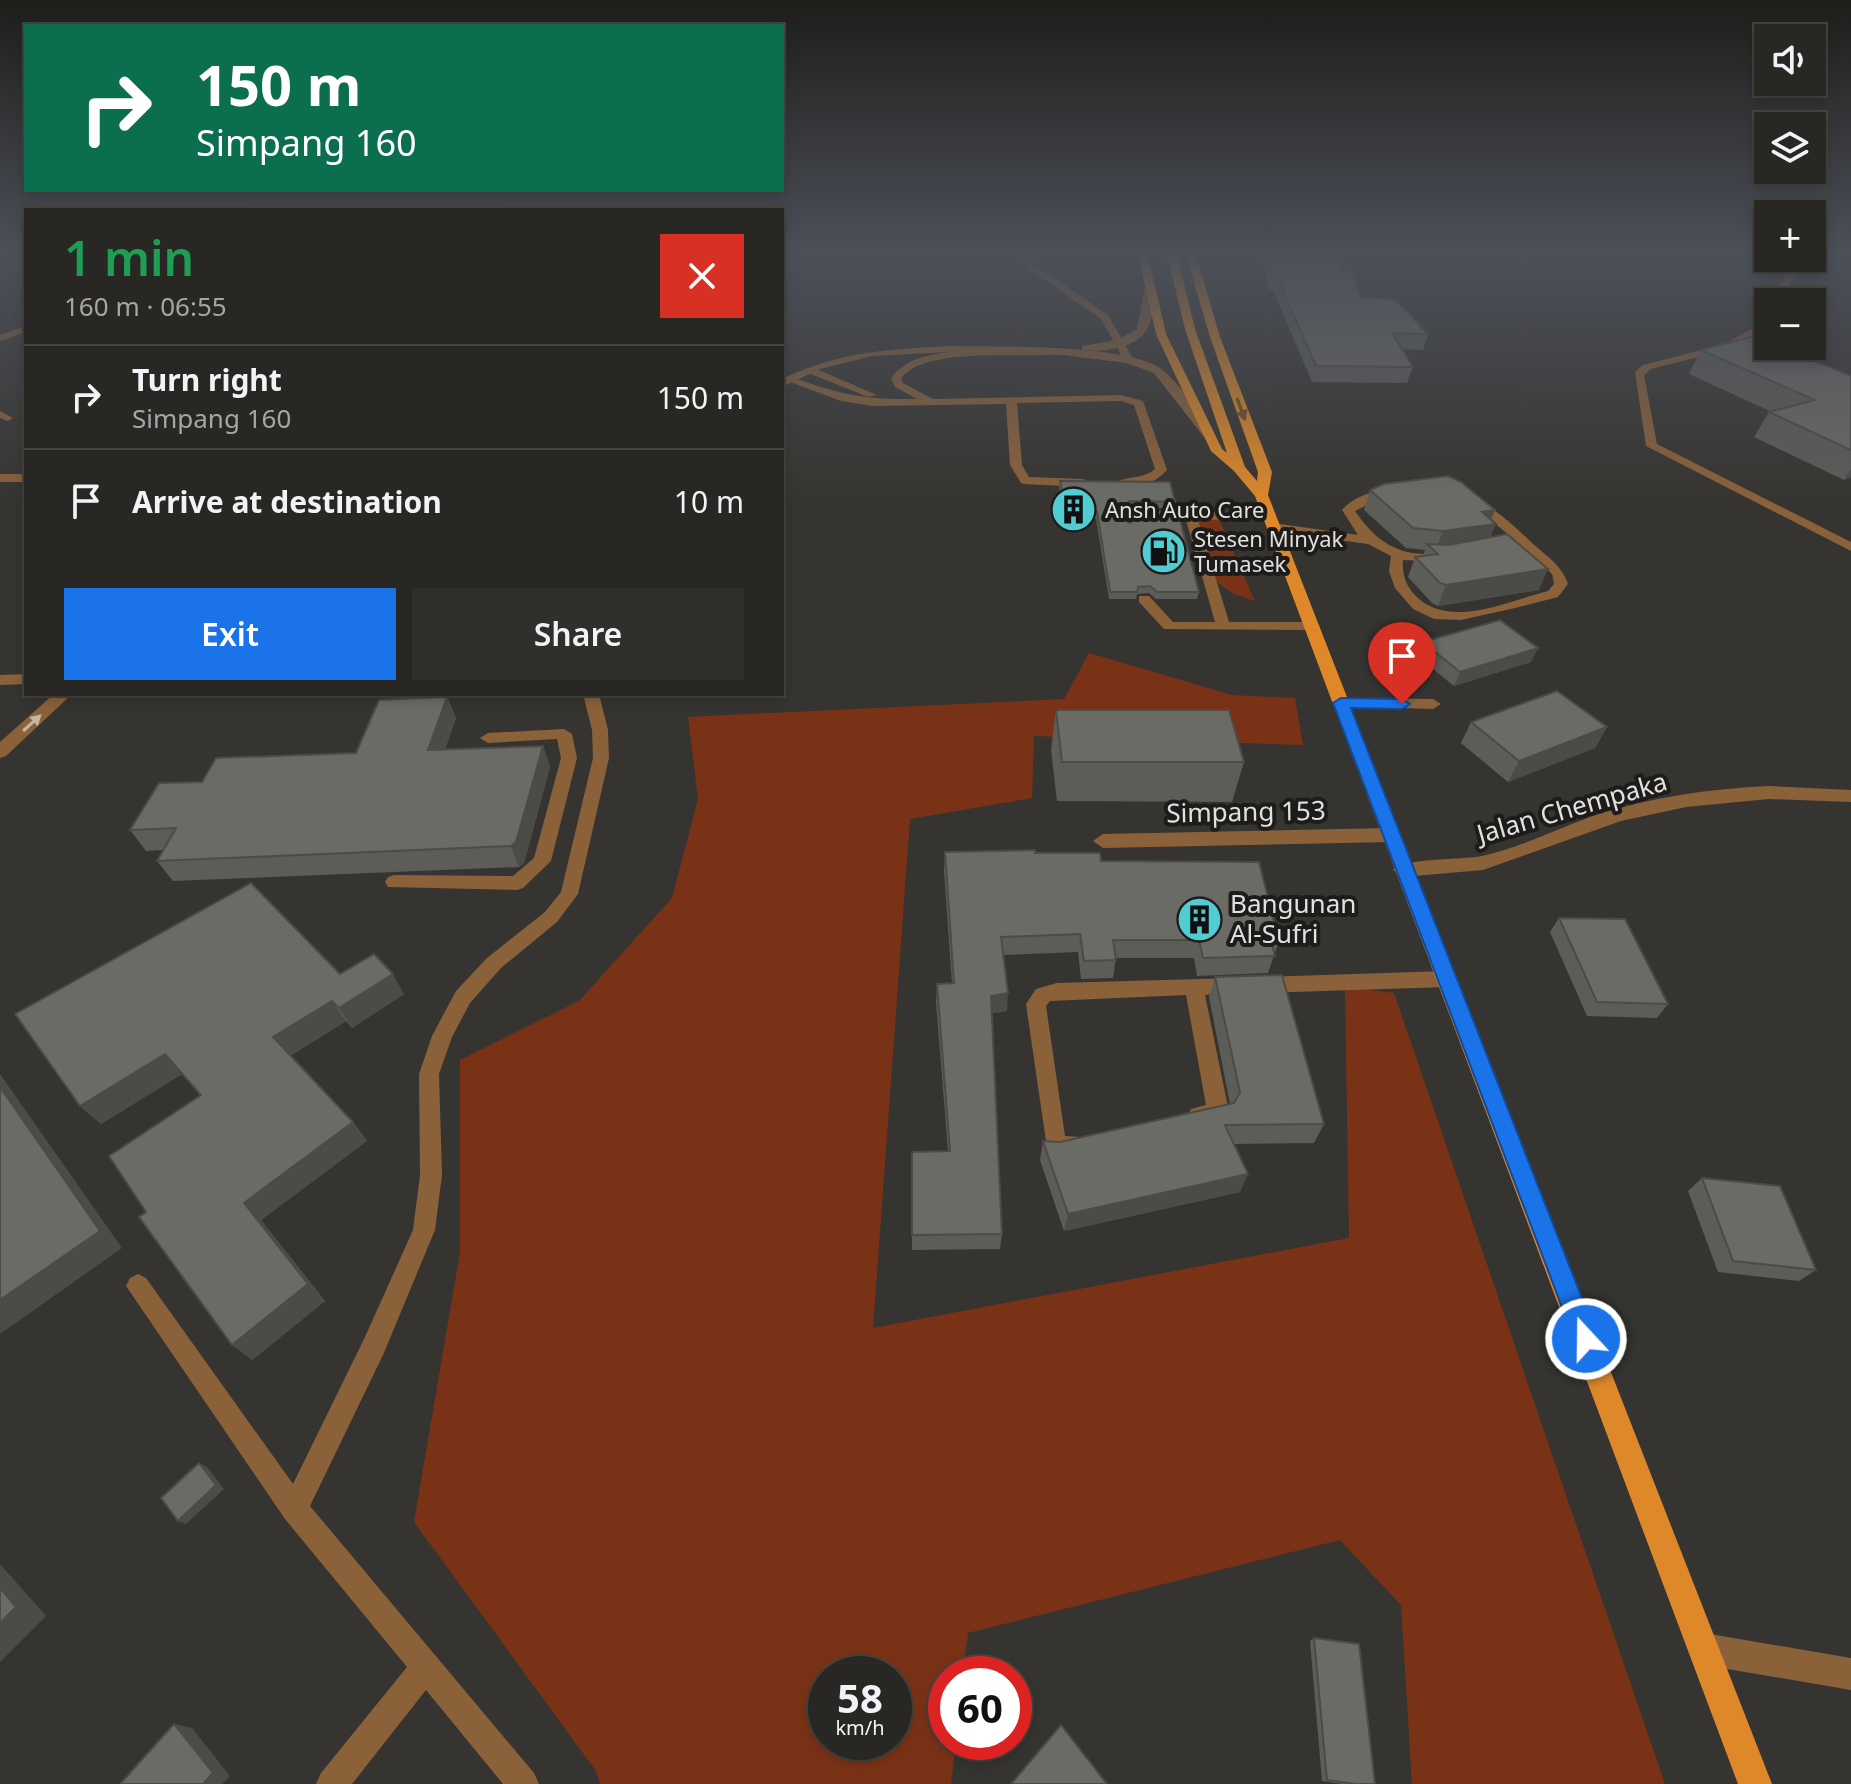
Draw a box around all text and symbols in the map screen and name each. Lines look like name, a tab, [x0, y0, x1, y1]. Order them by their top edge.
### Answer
map controls	[1754, 24, 1826, 360]
button: sound	[1754, 24, 1826, 96]
text: 150 m	[196, 46, 361, 122]
icon: right	[64, 56, 168, 160]
button: layers	[1754, 112, 1826, 184]
text: Simpang 160	[196, 118, 417, 167]
button: +	[1754, 200, 1826, 272]
text: 1 min	[64, 225, 194, 290]
button: close	[660, 234, 744, 318]
text: 160 m · 06:55	[64, 288, 227, 324]
button: −	[1754, 288, 1826, 360]
text: Turn right	[132, 359, 282, 400]
icon: right	[64, 375, 108, 419]
text: 150 m	[657, 377, 744, 418]
one-way arrow	[1236, 397, 1248, 421]
text: Simpang 160	[132, 400, 291, 436]
icon: arrive	[64, 479, 108, 523]
text: Arrive at destination	[132, 481, 442, 522]
text: 10 m	[674, 481, 744, 522]
building icon: Ansh Auto Care	[1050, 486, 1098, 534]
place label: Ansh Auto Care	[1105, 494, 1264, 524]
place label: Stesen Minyak Tumasek	[1194, 523, 1343, 578]
fuel station icon: Stesen Minyak Tumasek	[1139, 528, 1187, 576]
button: Exit	[64, 588, 396, 680]
button: Share	[412, 588, 744, 680]
pin	[1368, 622, 1436, 704]
icon: arrive	[1380, 634, 1424, 678]
one-way arrow	[22, 715, 41, 733]
street label: Jalan Chempaka	[1470, 763, 1671, 852]
street label: Simpang 153	[1166, 792, 1326, 830]
place label: Bangunan Al-Sufri	[1230, 885, 1356, 951]
building icon: Bangunan Al-Sufri	[1175, 895, 1223, 943]
position arrow	[1544, 1297, 1628, 1381]
speed limit sign: 60	[928, 1656, 1032, 1760]
text: 58	[837, 1670, 883, 1725]
text: km/h	[835, 1714, 885, 1741]

